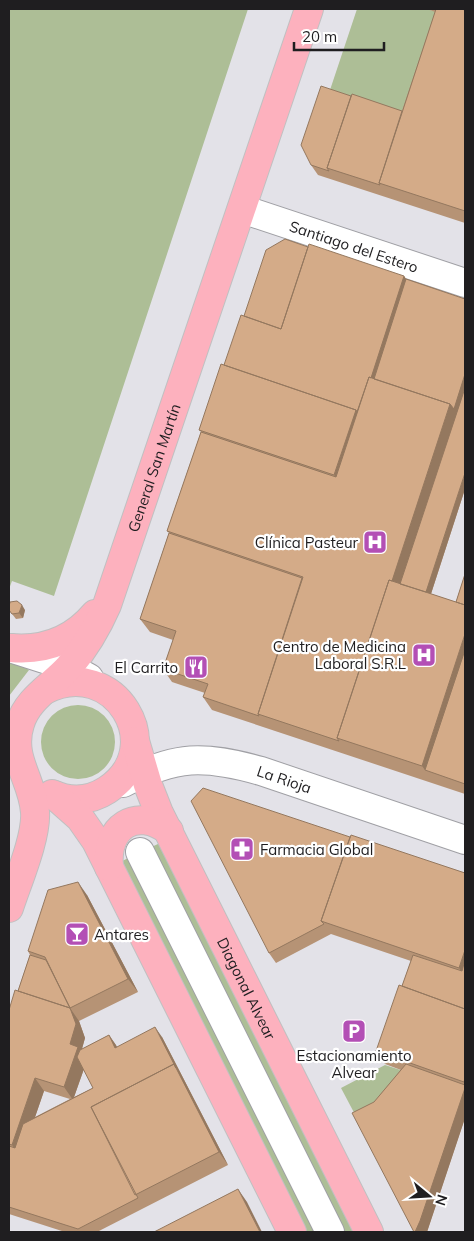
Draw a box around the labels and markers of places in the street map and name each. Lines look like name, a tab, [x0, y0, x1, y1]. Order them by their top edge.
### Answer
hospital icon: Clínica Pasteur	[362, 529, 388, 555]
place label: Clínica Pasteur	[255, 533, 359, 552]
place label: Centro de Medicina Laboral S.R.L	[273, 637, 406, 673]
hospital icon: Centro de Medicina Laboral S.R.L	[411, 642, 437, 668]
restaurant icon: El Carrito	[183, 654, 209, 680]
place label: El Carrito	[114, 658, 178, 677]
pharmacy icon: Farmacia Global	[229, 836, 255, 862]
place label: Farmacia Global	[260, 840, 373, 859]
bar icon: Antares	[64, 921, 90, 947]
place label: Antares	[94, 925, 149, 944]
parking icon: Estacionamiento Alvear	[341, 1018, 367, 1044]
place label: Estacionamiento Alvear	[296, 1046, 412, 1082]

